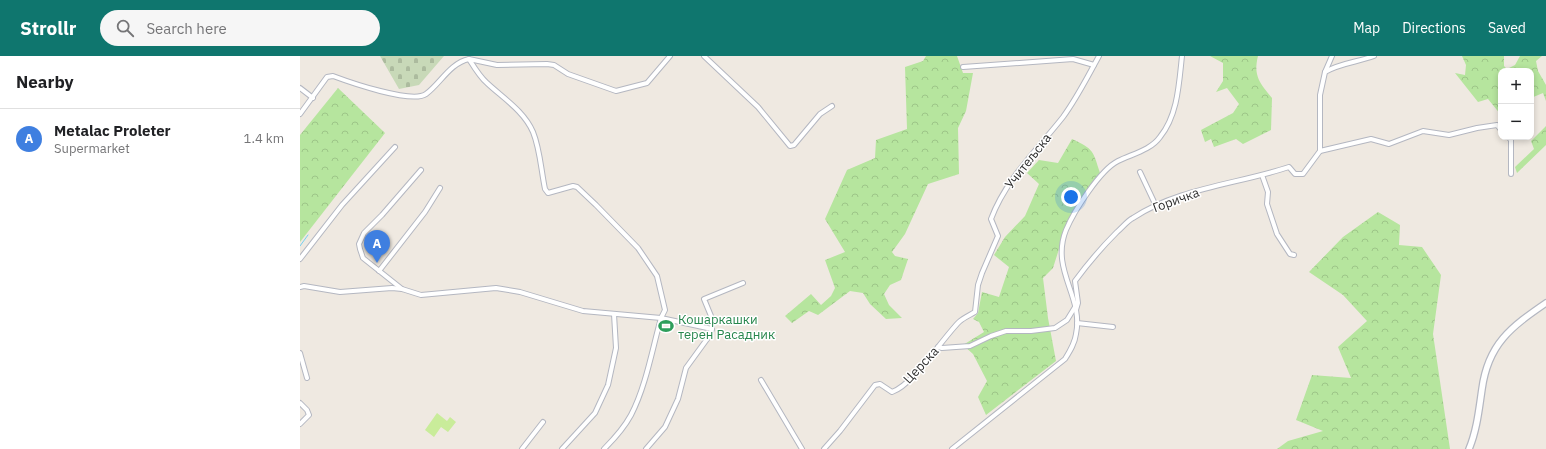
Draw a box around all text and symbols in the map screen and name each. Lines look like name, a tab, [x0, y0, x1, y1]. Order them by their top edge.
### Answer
search box	[100, 10, 380, 46]
text: Strollr	[20, 16, 76, 40]
icon: search	[114, 17, 136, 39]
text: Search here	[146, 19, 227, 38]
text: Map	[1353, 19, 1380, 37]
text: Directions	[1402, 19, 1466, 37]
text: Saved	[1488, 19, 1526, 37]
map controls	[1498, 68, 1534, 140]
button: +	[1498, 68, 1534, 104]
text: Nearby	[16, 71, 74, 93]
button: −	[1498, 104, 1534, 140]
text: Metalac Proleter	[54, 121, 171, 140]
text: A	[25, 130, 33, 147]
text: 1.4 km	[244, 130, 284, 147]
street label: Учитељска	[1001, 130, 1055, 192]
text: Supermarket	[54, 140, 130, 157]
street label: Горичка	[1150, 184, 1202, 216]
your location	[1061, 187, 1081, 207]
pin: A	[364, 230, 390, 263]
place label: Кошаркашки терен Расадник	[678, 311, 775, 343]
sports icon: Кошаркашки терен Расадник	[657, 317, 675, 335]
street label: Церска	[900, 343, 942, 387]

